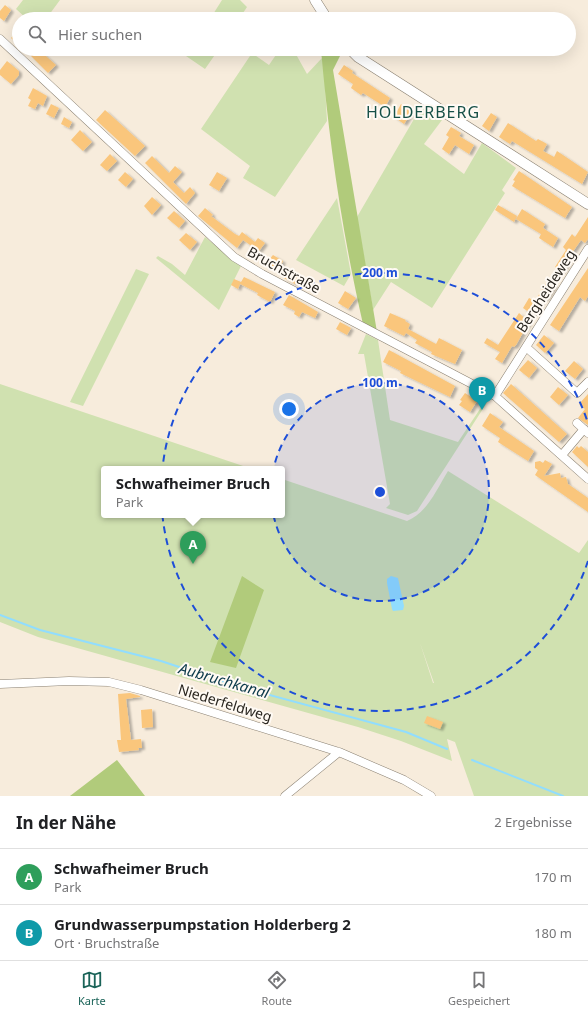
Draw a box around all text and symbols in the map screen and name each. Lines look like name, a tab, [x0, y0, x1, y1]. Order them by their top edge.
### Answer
search box	[12, 12, 576, 56]
icon: search	[26, 23, 48, 45]
text: Hier suchen	[58, 24, 142, 44]
district label: HOLDERBERG	[366, 101, 480, 123]
street label: Bruchstraße	[244, 242, 324, 297]
street label: Bergheideweg	[512, 246, 579, 336]
text: 200 m	[362, 264, 398, 281]
text: 100 m	[362, 374, 398, 391]
pin: B	[469, 377, 495, 410]
your location	[279, 399, 299, 419]
popup	[101, 466, 285, 518]
text: Schwafheimer Bruch	[116, 473, 270, 493]
centre of rings	[373, 485, 387, 499]
text: Park	[116, 493, 143, 511]
pin: A	[180, 531, 206, 564]
water label: Aubruchkanal	[176, 657, 273, 703]
street label: Niederfeldweg	[176, 679, 274, 726]
text: In der Nähe	[16, 811, 116, 834]
text: 2 Ergebnisse	[494, 813, 572, 831]
text: Schwafheimer Bruch	[54, 858, 209, 878]
text: A	[25, 868, 34, 886]
text: 170 m	[534, 868, 572, 886]
text: Park	[54, 878, 81, 896]
text: Grundwasserpumpstation Holderberg 2	[54, 914, 351, 934]
text: B	[25, 924, 33, 942]
text: 180 m	[534, 924, 572, 942]
text: Ort · Bruchstraße	[54, 934, 159, 952]
tab: Karte	[78, 969, 106, 1008]
tab: Route	[262, 969, 292, 1008]
tab: Gespeichert	[448, 969, 510, 1008]

